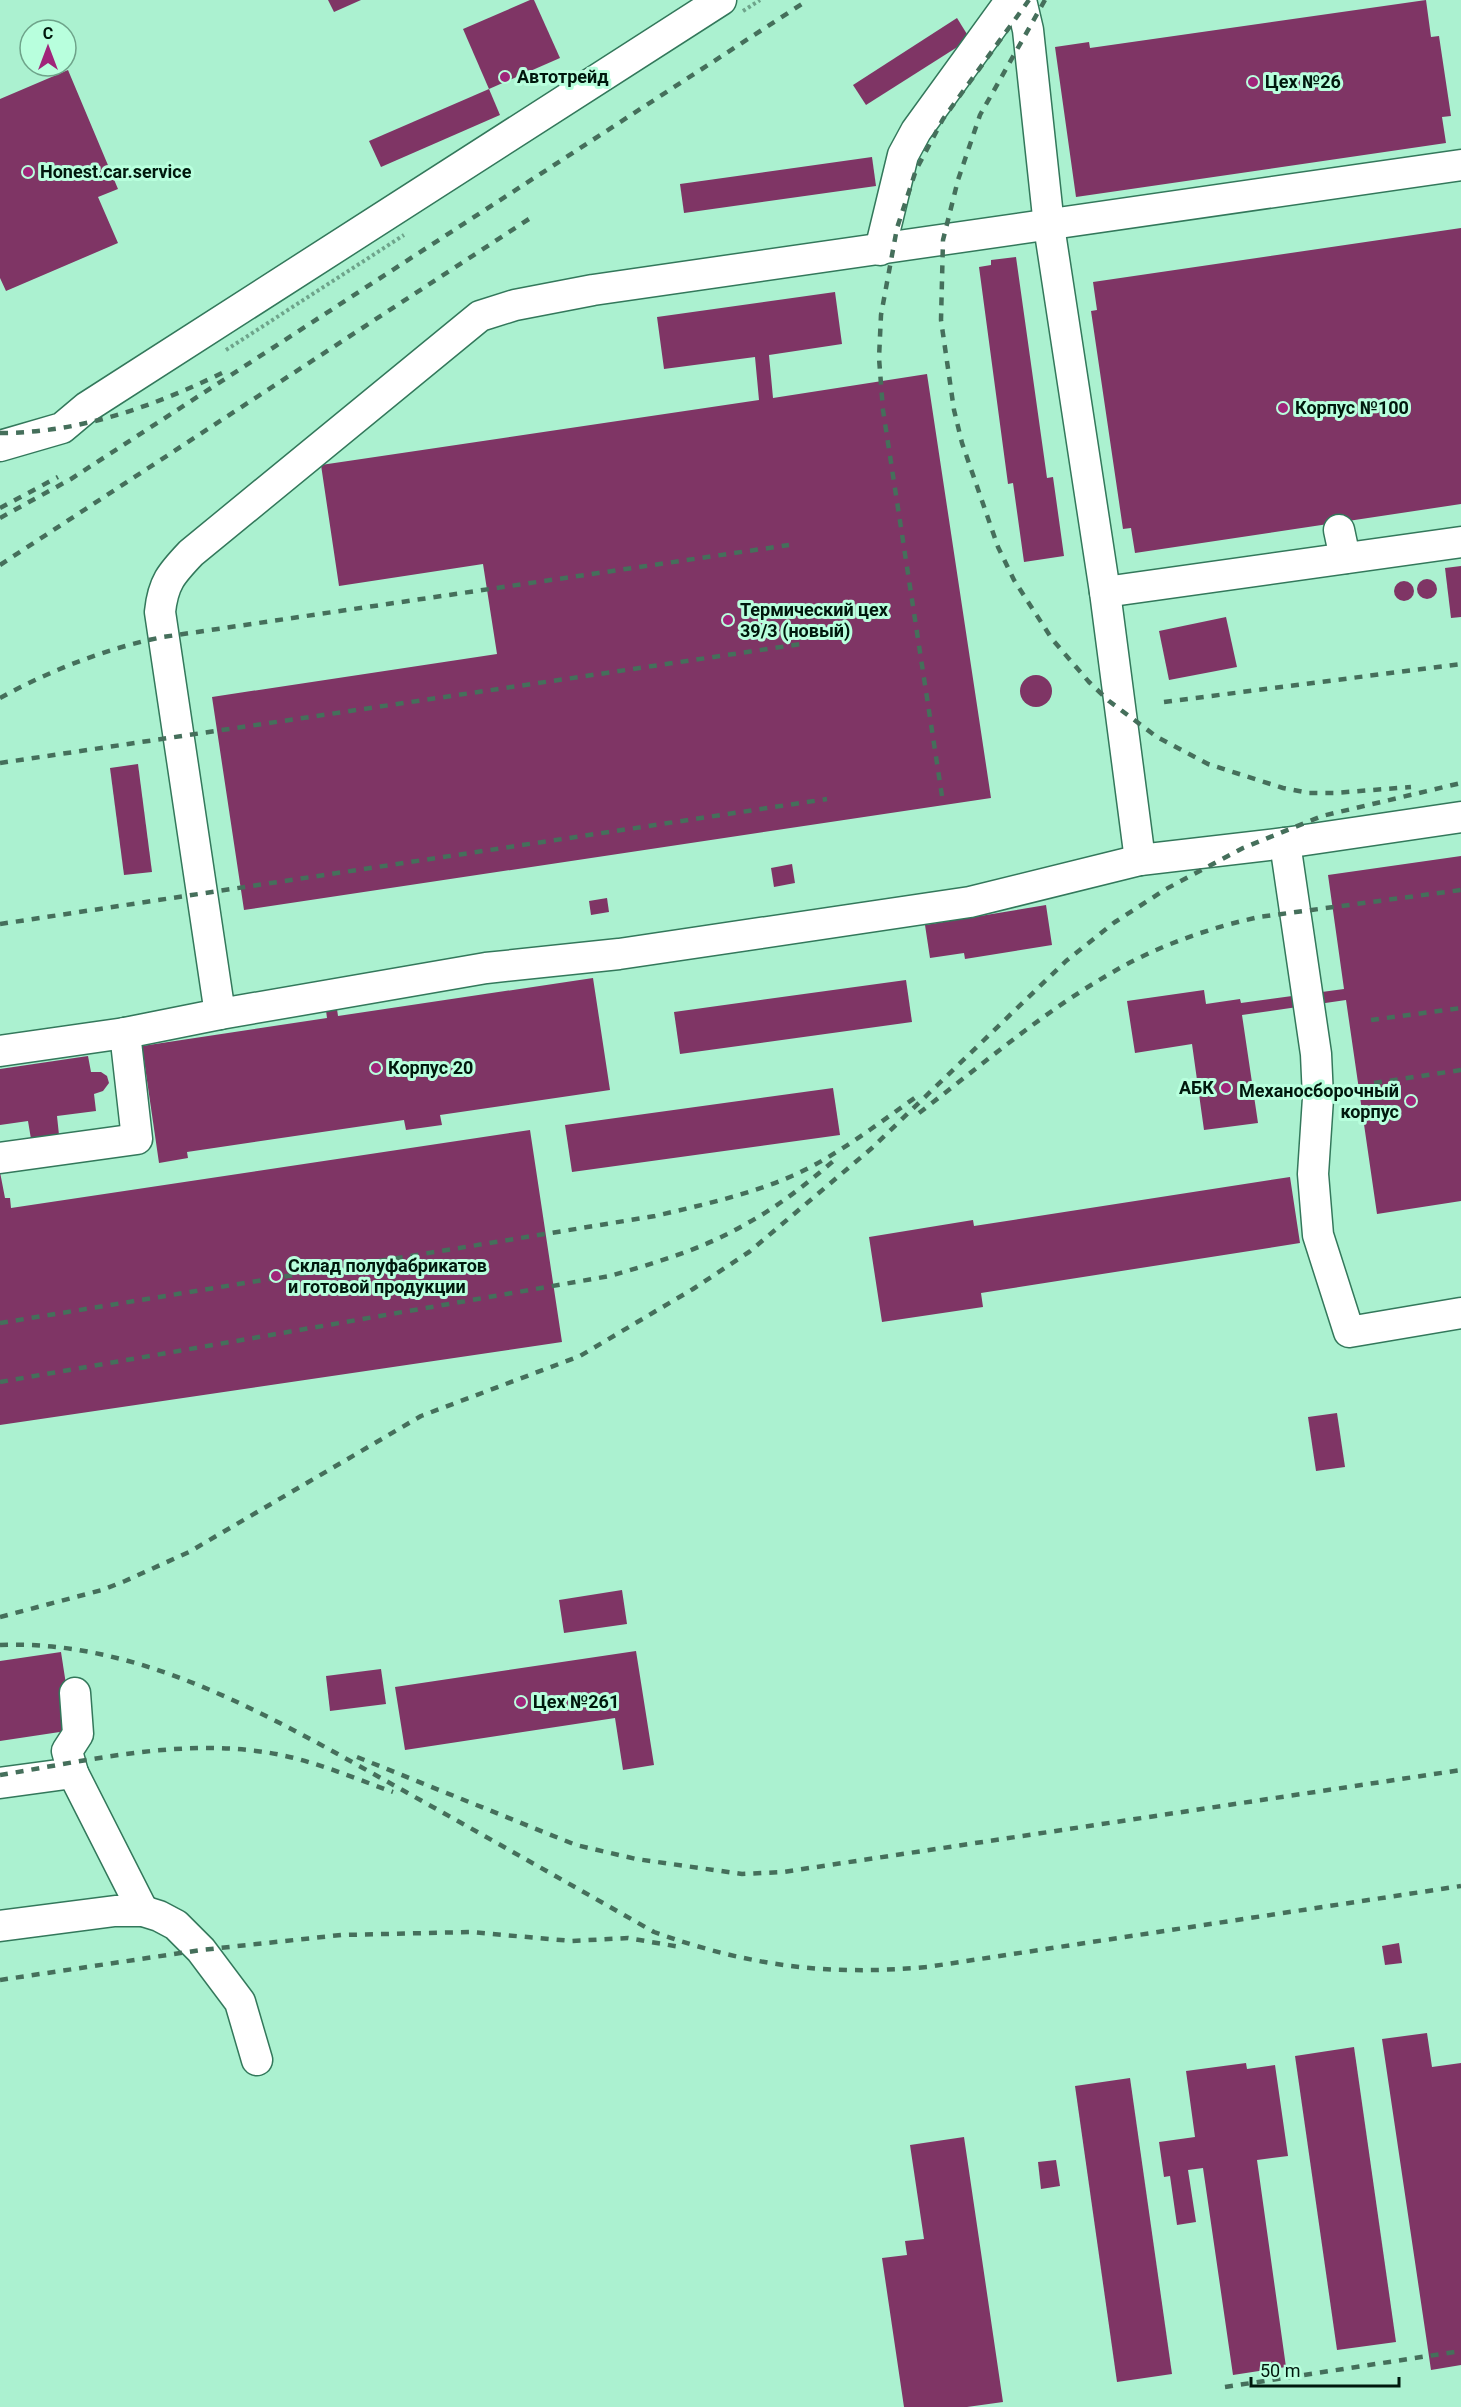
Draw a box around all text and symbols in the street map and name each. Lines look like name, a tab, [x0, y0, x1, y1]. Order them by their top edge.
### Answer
north arrow	[18, 18, 78, 78]
text: С	[43, 24, 53, 43]
place label: Автотрейд	[517, 66, 609, 87]
marker: Автотрейд	[498, 70, 512, 84]
place label: Цех №26	[1265, 71, 1341, 92]
marker: Цех №26	[1246, 75, 1260, 89]
place label: Honest.car.service	[40, 161, 192, 182]
marker: Honest.car.service	[21, 165, 35, 179]
place label: Корпус №100	[1295, 397, 1409, 418]
marker: Корпус №100	[1276, 401, 1290, 415]
place label: Термический цех 39/3 (новый)	[740, 599, 889, 642]
marker: Термический цех 39/3 (новый)	[721, 613, 735, 627]
place label: Корпус 20	[388, 1057, 473, 1078]
marker: Корпус 20	[369, 1061, 383, 1075]
place label: АБК	[1179, 1077, 1214, 1098]
place label: Механосборочный корпус	[1239, 1080, 1399, 1122]
marker: АБК	[1219, 1081, 1233, 1095]
marker: Механосборочный корпус	[1404, 1094, 1418, 1108]
place label: Склад полуфабрикатов и готовой продукции	[288, 1255, 487, 1297]
marker: Склад полуфабрикатов и готовой продукции	[269, 1269, 283, 1283]
place label: Цех №261	[533, 1691, 619, 1712]
marker: Цех №261	[514, 1695, 528, 1709]
scale bar	[1251, 2350, 1400, 2388]
text: 50 m	[1260, 2360, 1300, 2381]

